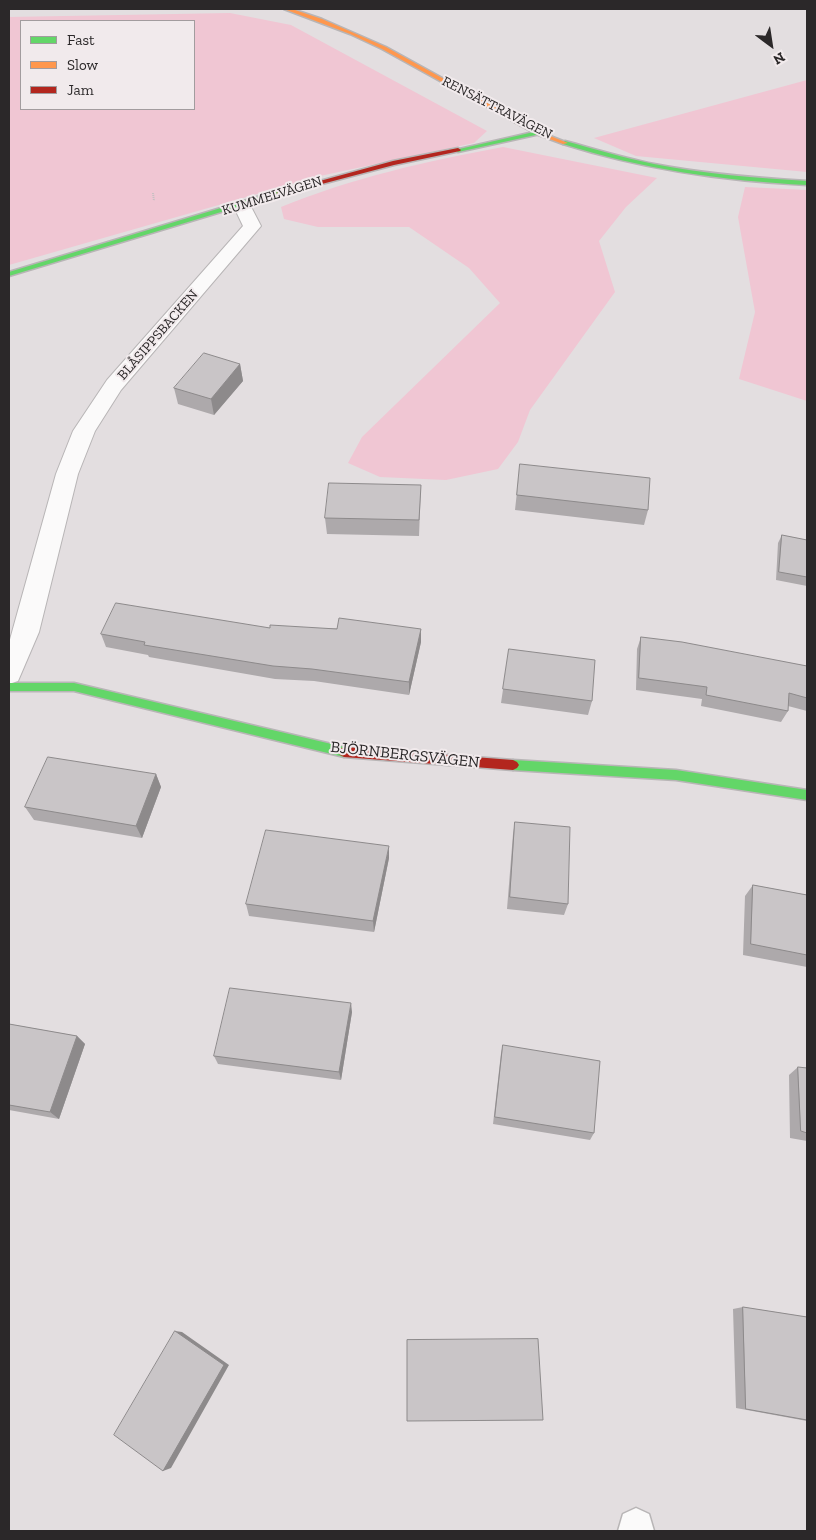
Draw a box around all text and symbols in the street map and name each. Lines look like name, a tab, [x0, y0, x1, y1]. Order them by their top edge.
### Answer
legend	[20, 20, 195, 110]
north arrow	[746, 20, 796, 70]
text: Fast	[67, 31, 95, 49]
text: N	[770, 48, 788, 68]
text: Slow	[67, 56, 98, 74]
street label: RENSÄTTRAVÄGEN	[439, 73, 555, 143]
text: Jam	[67, 81, 94, 99]
street label: KUMMELVÄGEN	[220, 173, 324, 219]
street label: BLÅSIPPSBACKEN	[114, 286, 202, 384]
street label: BJÖRNBERGSVÄGEN	[329, 738, 481, 772]

